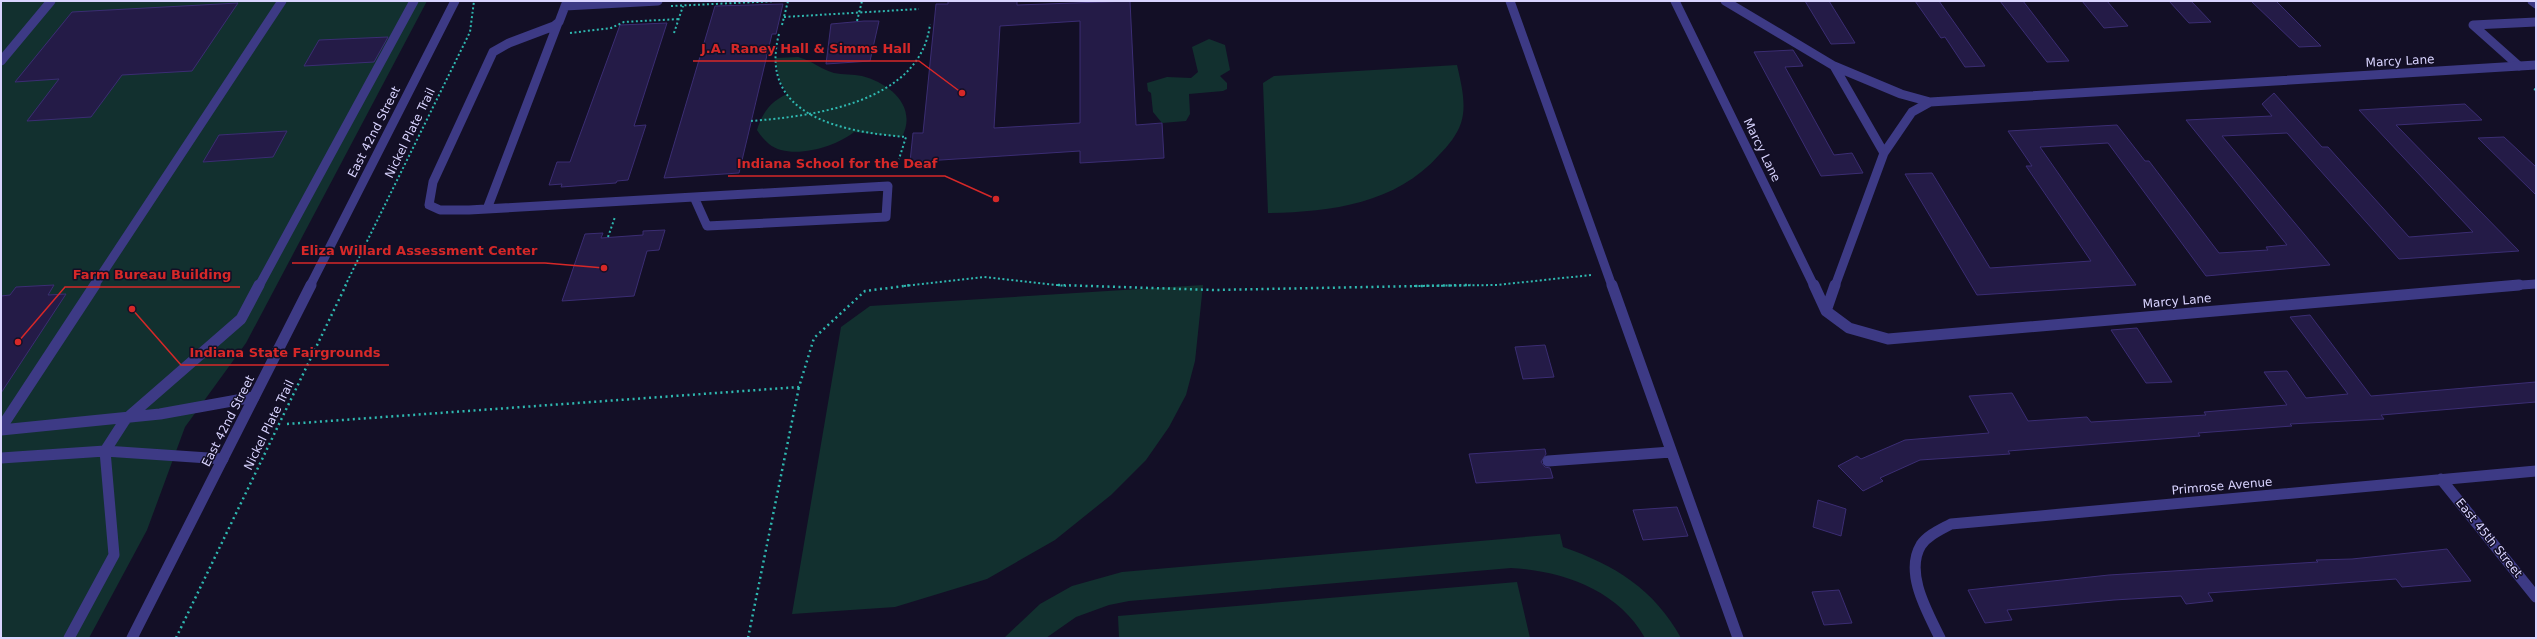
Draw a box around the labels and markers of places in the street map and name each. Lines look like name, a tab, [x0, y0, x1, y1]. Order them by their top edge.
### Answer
callout: J.A. Raney Hall & Simms Hall	[693, 36, 919, 61]
callout: Indiana School for the Deaf	[728, 151, 945, 176]
callout: Eliza Willard Assessment Center	[292, 238, 545, 263]
callout: Farm Bureau Building	[65, 262, 240, 287]
callout: Indiana State Fairgrounds	[181, 340, 389, 365]

